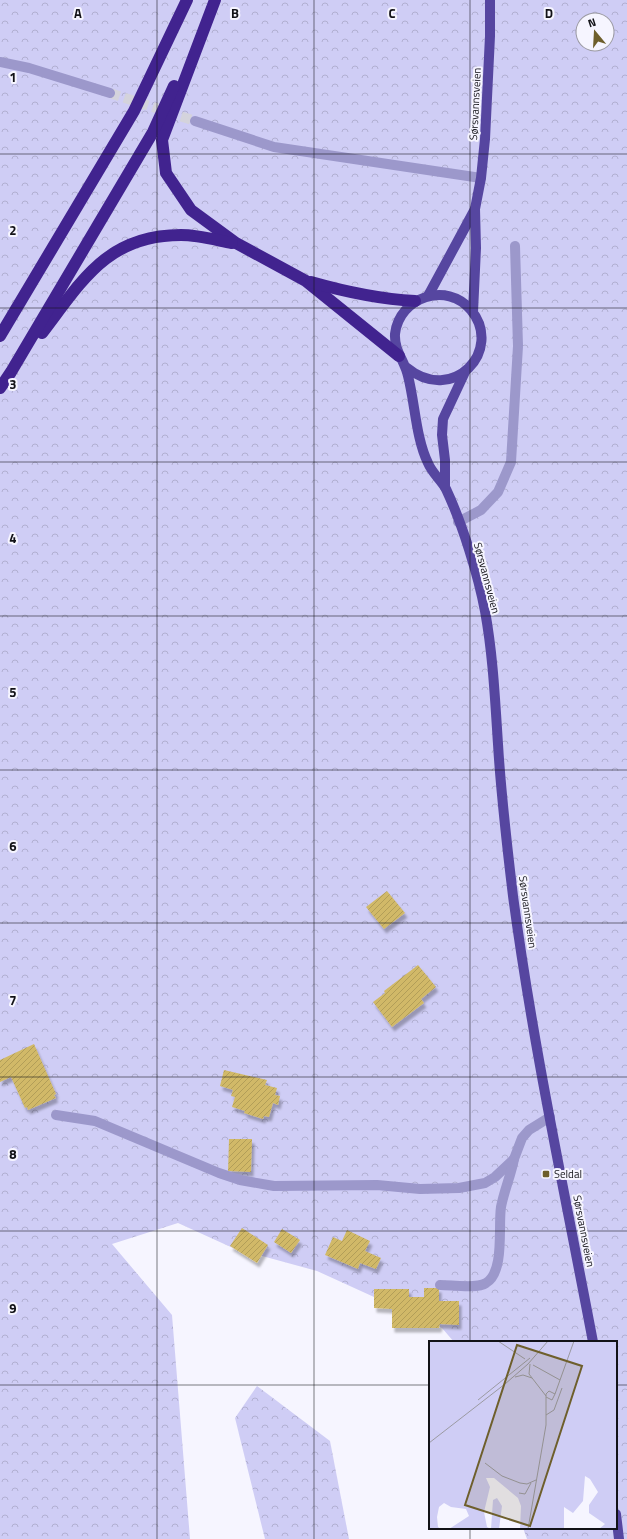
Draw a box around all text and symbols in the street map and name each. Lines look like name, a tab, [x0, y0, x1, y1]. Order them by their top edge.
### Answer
text: A	[74, 3, 82, 23]
text: B	[231, 3, 239, 23]
text: C	[388, 3, 396, 23]
text: D	[545, 3, 553, 23]
north arrow	[575, 12, 615, 52]
text: N	[586, 14, 598, 31]
text: 1	[9, 67, 17, 87]
street label: Sørsvannsveien	[465, 67, 485, 141]
text: 2	[9, 220, 17, 240]
text: 3	[9, 374, 17, 394]
text: 4	[9, 528, 17, 548]
street label: Sørsvannsveien	[470, 541, 504, 615]
text: 5	[9, 682, 17, 702]
text: 6	[9, 836, 17, 856]
street label: Sørsvannsveien	[515, 875, 541, 949]
text: 7	[9, 990, 17, 1010]
text: 8	[9, 1144, 17, 1164]
place label: Seldal	[554, 1166, 582, 1182]
marker: Seldal	[541, 1169, 551, 1179]
street label: Sørsvannsveien	[569, 1194, 599, 1268]
text: 9	[9, 1298, 17, 1318]
inset map	[429, 1341, 617, 1529]

